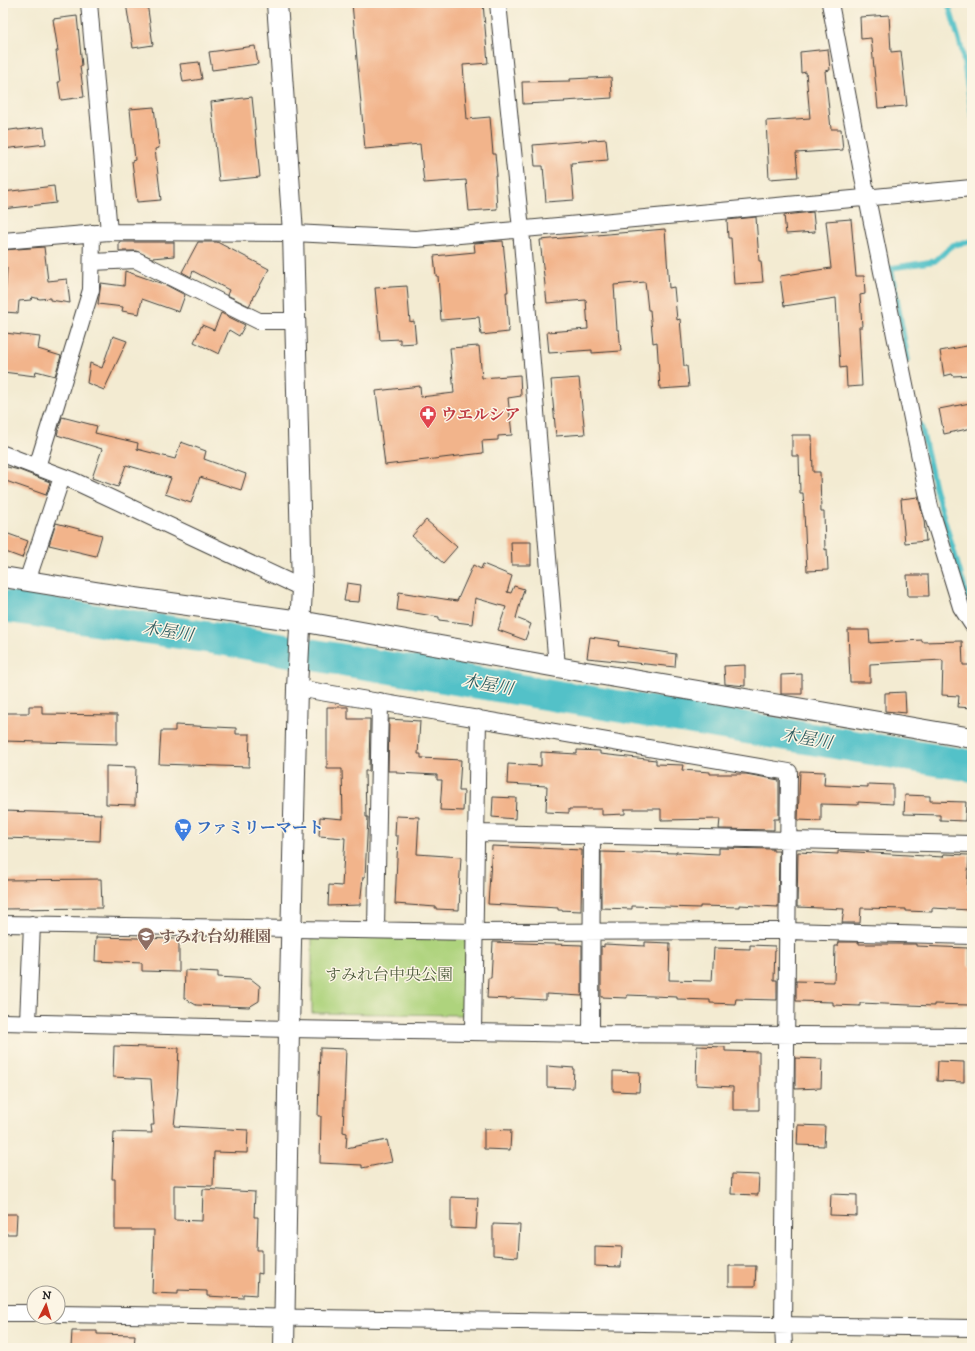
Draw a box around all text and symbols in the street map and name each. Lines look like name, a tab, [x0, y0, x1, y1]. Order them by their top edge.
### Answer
pharmacy icon: ウエルシア	[418, 404, 438, 429]
place label: ウエルシア	[441, 405, 521, 425]
water label: 木屋川	[141, 617, 197, 647]
water label: 木屋川	[461, 670, 517, 701]
water label: 木屋川	[780, 724, 836, 755]
supermarket icon: ファミリーマート	[173, 817, 193, 842]
place label: ファミリーマート	[196, 818, 324, 838]
school or university icon: すみれ台幼稚園	[136, 926, 156, 951]
place label: すみれ台幼稚園	[159, 927, 271, 947]
park label: すみれ台中央公園	[325, 965, 453, 985]
north arrow	[26, 1285, 66, 1325]
text: N	[42, 1289, 52, 1303]

